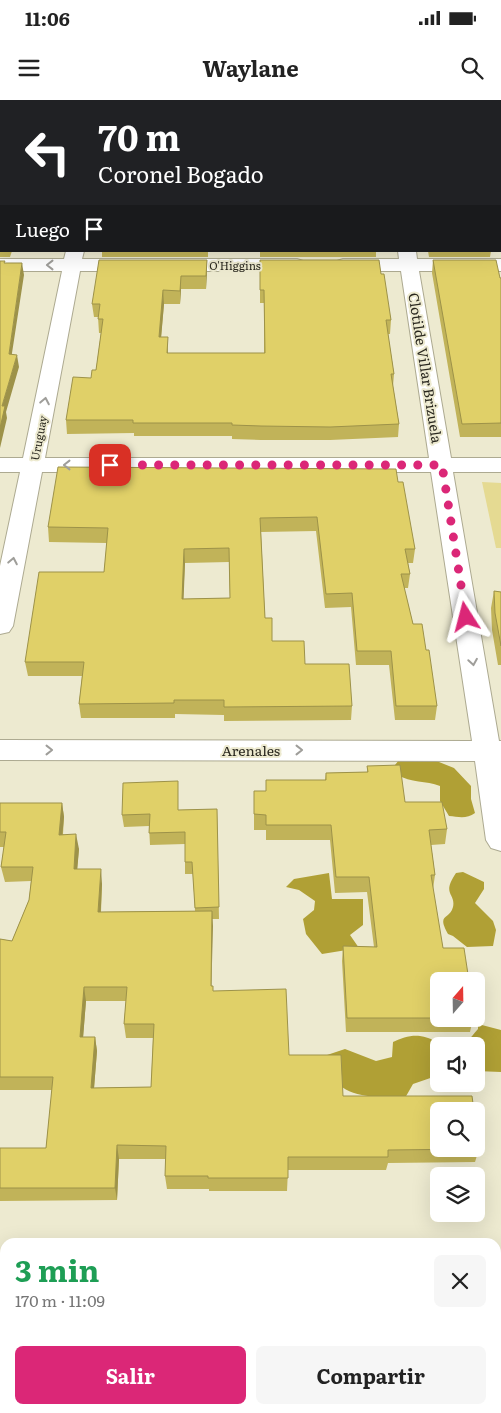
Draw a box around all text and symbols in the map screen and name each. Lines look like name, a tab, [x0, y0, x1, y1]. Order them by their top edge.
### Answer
text: 11:06	[25, 4, 70, 32]
text: Waylane	[202, 51, 299, 84]
icon: menu	[15, 54, 43, 82]
icon: search	[458, 54, 486, 82]
text: 70 m	[98, 110, 180, 162]
icon: left	[15, 120, 80, 185]
text: Coronel Bogado	[98, 157, 264, 190]
text: Luego	[15, 215, 70, 243]
icon: arrive	[80, 215, 108, 243]
street label: O'Higgins	[209, 257, 261, 273]
one-way arrow	[46, 260, 54, 270]
street label: Clotilde Villar Brizuela	[404, 291, 448, 445]
one-way arrow	[39, 397, 50, 406]
street label: Uruguay	[26, 413, 50, 462]
pin	[89, 444, 131, 486]
icon: arrive	[96, 451, 124, 479]
one-way arrow	[63, 460, 71, 470]
one-way arrow	[7, 556, 18, 565]
position arrow	[439, 590, 491, 642]
one-way arrow	[467, 659, 478, 667]
street label: Arenales	[222, 740, 280, 760]
one-way arrow	[45, 745, 53, 755]
one-way arrow	[295, 745, 303, 755]
north arrow	[430, 972, 485, 1028]
map controls	[430, 972, 485, 1222]
button: sound	[430, 1037, 485, 1092]
button: search	[430, 1102, 485, 1157]
button: layers	[430, 1167, 485, 1222]
text: 3 min	[15, 1247, 99, 1291]
button: close	[434, 1255, 486, 1307]
text: 170 m · 11:09	[15, 1288, 105, 1312]
button: Salir	[15, 1346, 246, 1404]
button: Compartir	[256, 1346, 486, 1404]

